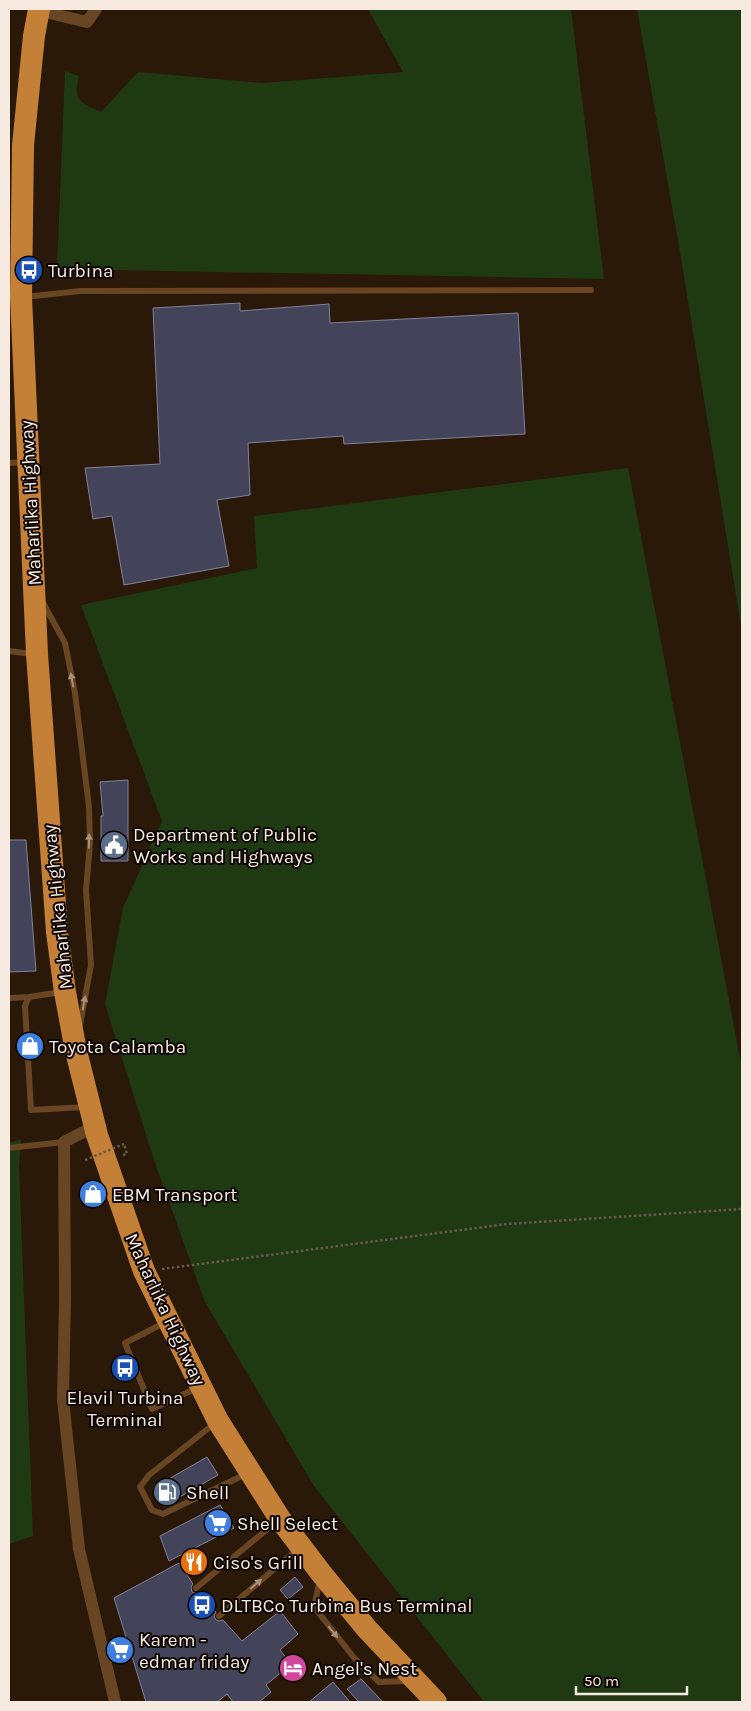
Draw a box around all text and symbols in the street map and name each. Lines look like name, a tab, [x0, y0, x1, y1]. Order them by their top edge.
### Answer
bus stop icon: Turbina	[14, 255, 44, 285]
place label: Turbina	[48, 260, 113, 282]
street label: Maharlika Highway	[16, 420, 46, 586]
one-way arrow	[68, 671, 76, 687]
street label: Maharlika Highway	[38, 823, 78, 990]
place label: Department of Public Works and Highways	[133, 824, 317, 868]
public building icon: Department of Public Works and Highways	[99, 830, 129, 860]
one-way arrow	[85, 833, 93, 849]
one-way arrow	[80, 995, 88, 1011]
shop icon: Toyota Calamba	[15, 1031, 45, 1061]
place label: Toyota Calamba	[49, 1036, 186, 1058]
shop icon: EBM Transport	[78, 1179, 108, 1209]
place label: EBM Transport	[112, 1184, 238, 1206]
street label: Maharlika Highway	[120, 1230, 210, 1389]
bus stop icon: Elavil Turbina Terminal	[110, 1353, 140, 1383]
place label: Elavil Turbina Terminal	[67, 1387, 183, 1431]
fuel station icon: Shell	[152, 1477, 182, 1507]
place label: Shell	[186, 1482, 229, 1504]
supermarket icon: Shell Select	[203, 1508, 233, 1538]
place label: Shell Select	[237, 1513, 338, 1535]
restaurant icon: Ciso's Grill	[179, 1547, 209, 1577]
place label: Ciso's Grill	[213, 1552, 303, 1574]
one-way arrow	[249, 1578, 262, 1589]
bus stop icon: DLTBCo Turbina Bus Terminal	[187, 1590, 217, 1620]
place label: DLTBCo Turbina Bus Terminal	[221, 1595, 473, 1617]
one-way arrow	[327, 1625, 338, 1638]
place label: Karem - edmar friday	[139, 1629, 249, 1673]
supermarket icon: Karem - edmar friday	[105, 1635, 135, 1665]
hotel icon: Angel's Nest	[278, 1653, 308, 1683]
place label: Angel's Nest	[312, 1658, 417, 1680]
scale bar	[576, 1664, 687, 1696]
text: 50 m	[584, 1672, 619, 1690]

